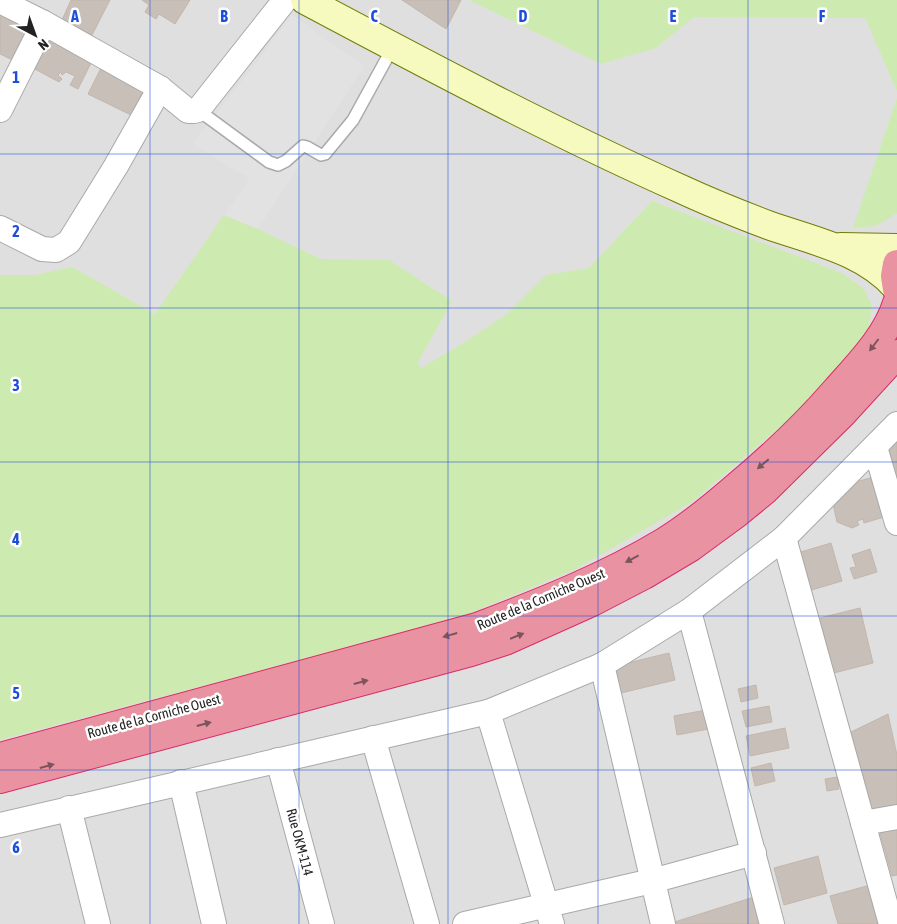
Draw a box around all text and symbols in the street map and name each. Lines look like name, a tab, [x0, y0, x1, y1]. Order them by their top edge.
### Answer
text: A	[70, 7, 79, 25]
text: B	[220, 7, 228, 25]
text: C	[370, 7, 378, 25]
text: D	[519, 7, 528, 25]
text: E	[670, 7, 677, 25]
text: F	[819, 7, 826, 25]
north arrow	[10, 10, 60, 60]
text: N	[35, 36, 52, 54]
text: 1	[12, 68, 20, 86]
text: 2	[12, 222, 20, 240]
one-way arrow	[868, 338, 879, 351]
text: 3	[12, 376, 20, 394]
one-way arrow	[758, 458, 770, 470]
text: 4	[11, 530, 20, 548]
one-way arrow	[625, 555, 640, 563]
street label: Route de la Corniche Ouest	[475, 565, 607, 633]
one-way arrow	[443, 631, 458, 639]
one-way arrow	[510, 632, 525, 640]
one-way arrow	[353, 677, 368, 685]
text: 5	[12, 684, 20, 702]
street label: Route de la Corniche Ouest	[86, 691, 222, 741]
one-way arrow	[196, 720, 212, 728]
one-way arrow	[40, 762, 55, 770]
street label: Rue OKM-114	[283, 807, 317, 878]
text: 6	[12, 838, 20, 856]

